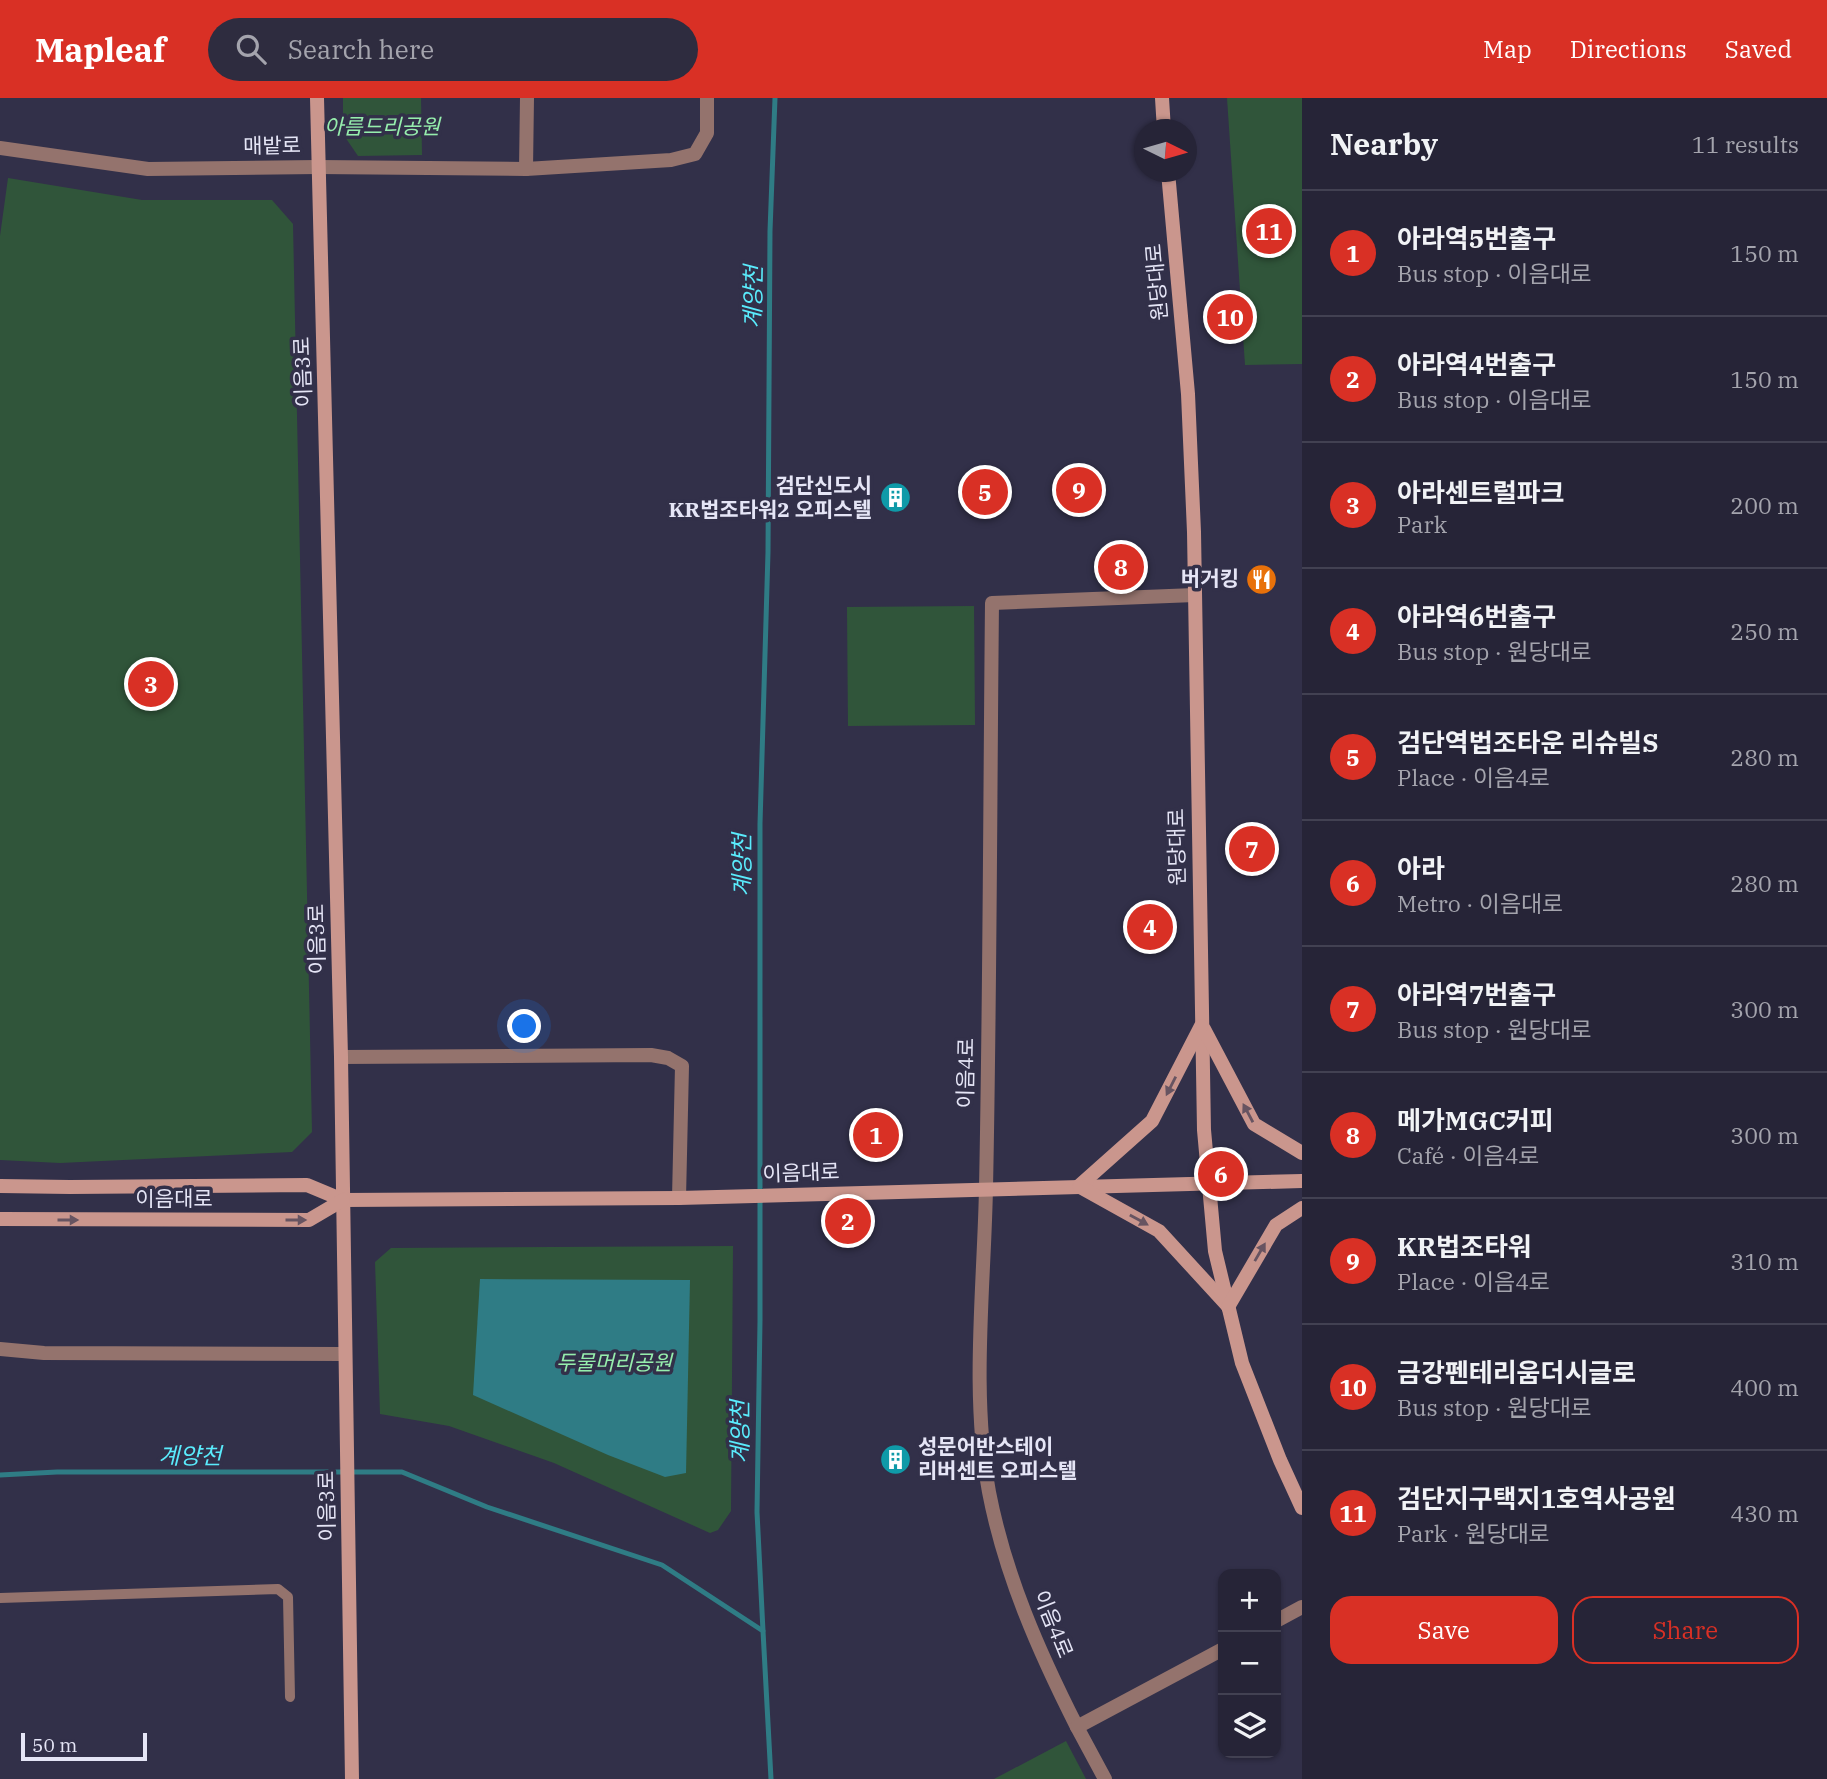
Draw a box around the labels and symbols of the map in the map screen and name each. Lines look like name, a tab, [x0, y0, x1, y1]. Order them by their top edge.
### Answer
park label: 아름드리공원	[324, 112, 442, 140]
north arrow	[1134, 119, 1197, 182]
street label: 매밭로	[243, 130, 301, 160]
pin: 11	[1246, 205, 1292, 257]
street label: 원당대로	[1139, 242, 1173, 322]
water label: 계양천	[736, 262, 768, 329]
pin: 10	[1207, 291, 1253, 343]
street label: 이음3로	[287, 336, 317, 408]
pin: 9	[1056, 464, 1102, 516]
pin: 5	[962, 466, 1008, 518]
place label: 검단신도시 KR법조타워2 오피스텔	[668, 471, 872, 523]
building icon: 검단신도시 KR법조타워2 오피스텔	[878, 481, 912, 515]
pin: 8	[1098, 541, 1144, 593]
restaurant icon: 버거킹	[1245, 562, 1279, 596]
place label: 버거킹	[1181, 564, 1239, 592]
pin: 3	[128, 658, 174, 710]
street label: 원당대로	[1161, 808, 1191, 886]
pin: 7	[1229, 823, 1275, 875]
water label: 계양천	[726, 830, 756, 897]
pin: 4	[1127, 901, 1173, 953]
street label: 이음3로	[301, 903, 331, 975]
your location	[507, 1009, 541, 1043]
street label: 이음4로	[950, 1037, 980, 1109]
one-way arrow	[1165, 1076, 1177, 1096]
one-way arrow	[1243, 1103, 1254, 1123]
pin: 1	[853, 1109, 899, 1161]
pin: 6	[1198, 1148, 1244, 1200]
street label: 이음대로	[762, 1157, 840, 1187]
street label: 이음대로	[135, 1184, 213, 1212]
pin: 2	[825, 1195, 871, 1247]
one-way arrow	[57, 1214, 79, 1226]
one-way arrow	[285, 1214, 307, 1226]
one-way arrow	[1129, 1214, 1149, 1226]
one-way arrow	[1254, 1243, 1266, 1262]
park label: 두물머리공원	[556, 1348, 674, 1376]
water label: 계양천	[724, 1397, 754, 1464]
place label: 성문어반스테이 리버센트 오피스텔	[918, 1432, 1077, 1484]
water label: 계양천	[158, 1440, 225, 1470]
building icon: 성문어반스테이 리버센트 오피스텔	[878, 1442, 912, 1476]
street label: 이음3로	[311, 1470, 341, 1542]
street label: 이음4로	[1028, 1586, 1080, 1662]
scale bar	[21, 1730, 147, 1762]

